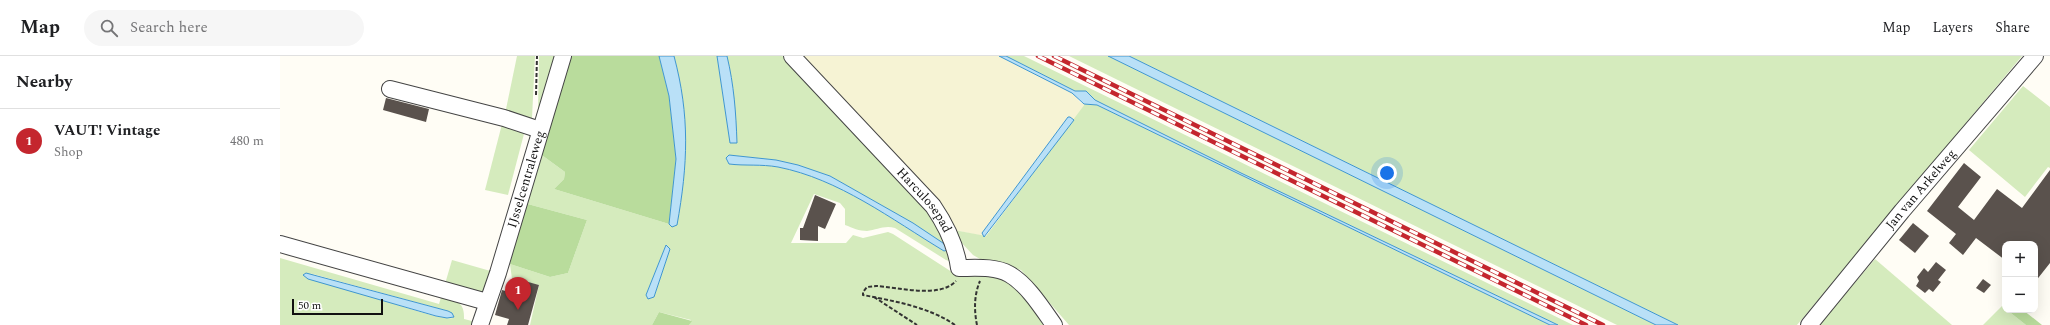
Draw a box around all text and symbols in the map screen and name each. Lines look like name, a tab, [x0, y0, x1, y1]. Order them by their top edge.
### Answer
search box	[84, 10, 364, 46]
text: Map	[20, 13, 60, 42]
text: Search here	[130, 16, 208, 39]
icon: search	[98, 17, 120, 39]
text: Map	[1882, 17, 1911, 38]
text: Layers	[1933, 17, 1973, 38]
text: Share	[1995, 17, 2030, 38]
text: Nearby	[16, 69, 72, 95]
text: VAUT! Vintage	[54, 119, 160, 142]
street label: IJsselcentraleweg	[502, 128, 550, 230]
text: 1	[25, 131, 33, 151]
text: 480 m	[230, 131, 264, 151]
text: Shop	[54, 142, 83, 162]
street label: Jan van Arkelweg	[1881, 144, 1961, 234]
street label: Harculosepad	[892, 163, 957, 236]
your location	[1377, 163, 1397, 183]
map controls	[2002, 241, 2038, 313]
button: +	[2002, 241, 2038, 277]
pin: 1	[505, 277, 531, 310]
button: −	[2002, 277, 2038, 313]
scale bar	[292, 297, 383, 316]
text: 50 m	[298, 297, 321, 314]

